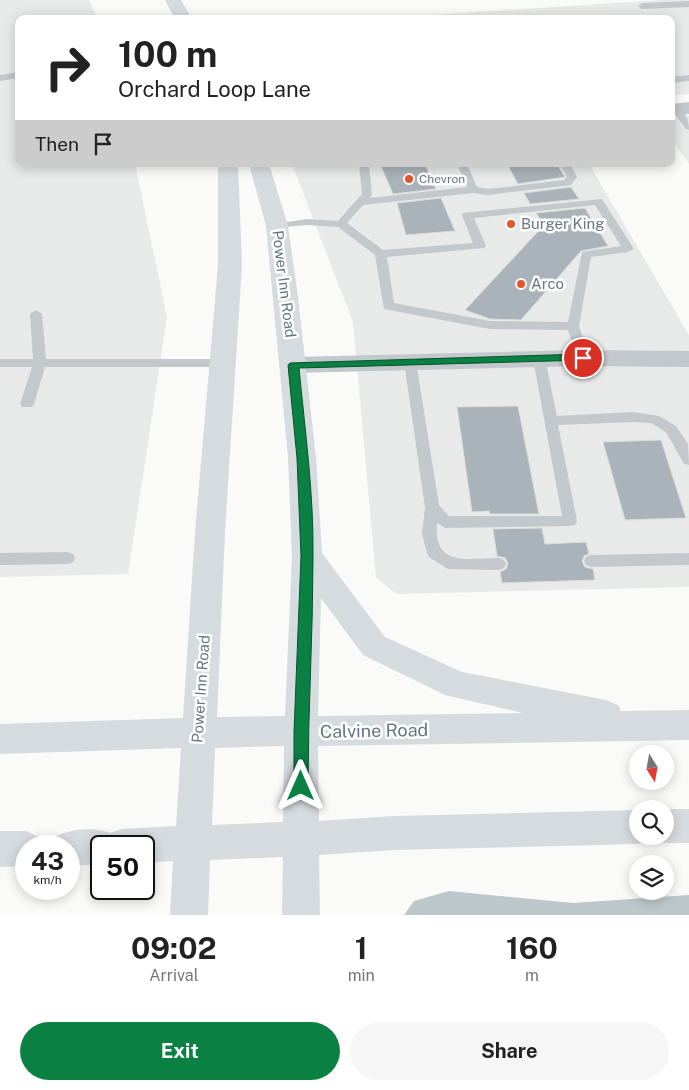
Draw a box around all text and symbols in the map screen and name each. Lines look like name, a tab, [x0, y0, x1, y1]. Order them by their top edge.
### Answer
text: 100 m	[118, 34, 217, 75]
icon: right	[35, 35, 100, 100]
text: Orchard Loop Lane	[118, 76, 311, 102]
icon: arrive	[89, 130, 117, 158]
text: Then	[35, 133, 79, 155]
place label: Chevron	[419, 172, 465, 186]
marker: Chevron	[403, 173, 415, 185]
place label: Burger King	[521, 215, 605, 232]
marker: Burger King	[505, 218, 517, 230]
street label: Power Inn Road	[269, 229, 300, 339]
place label: Arco	[531, 275, 564, 292]
marker: Arco	[515, 278, 527, 290]
pin	[562, 337, 604, 379]
icon: arrive	[569, 344, 597, 372]
street label: Power Inn Road	[188, 634, 213, 743]
street label: Calvine Road	[320, 719, 428, 742]
north arrow	[629, 745, 674, 790]
map controls	[629, 745, 674, 900]
position arrow	[274, 759, 326, 811]
button: search	[629, 800, 674, 845]
speed limit sign: 50	[90, 835, 155, 900]
text: 43	[31, 846, 64, 876]
button: layers	[629, 855, 674, 900]
text: km/h	[33, 873, 62, 887]
text: 09:02	[131, 930, 217, 966]
text: 1	[355, 930, 368, 966]
text: 160	[506, 930, 558, 966]
text: Arrival	[149, 966, 199, 985]
text: min	[348, 966, 375, 985]
text: m	[525, 966, 539, 985]
button: Exit	[20, 1022, 340, 1080]
button: Share	[350, 1022, 669, 1080]

